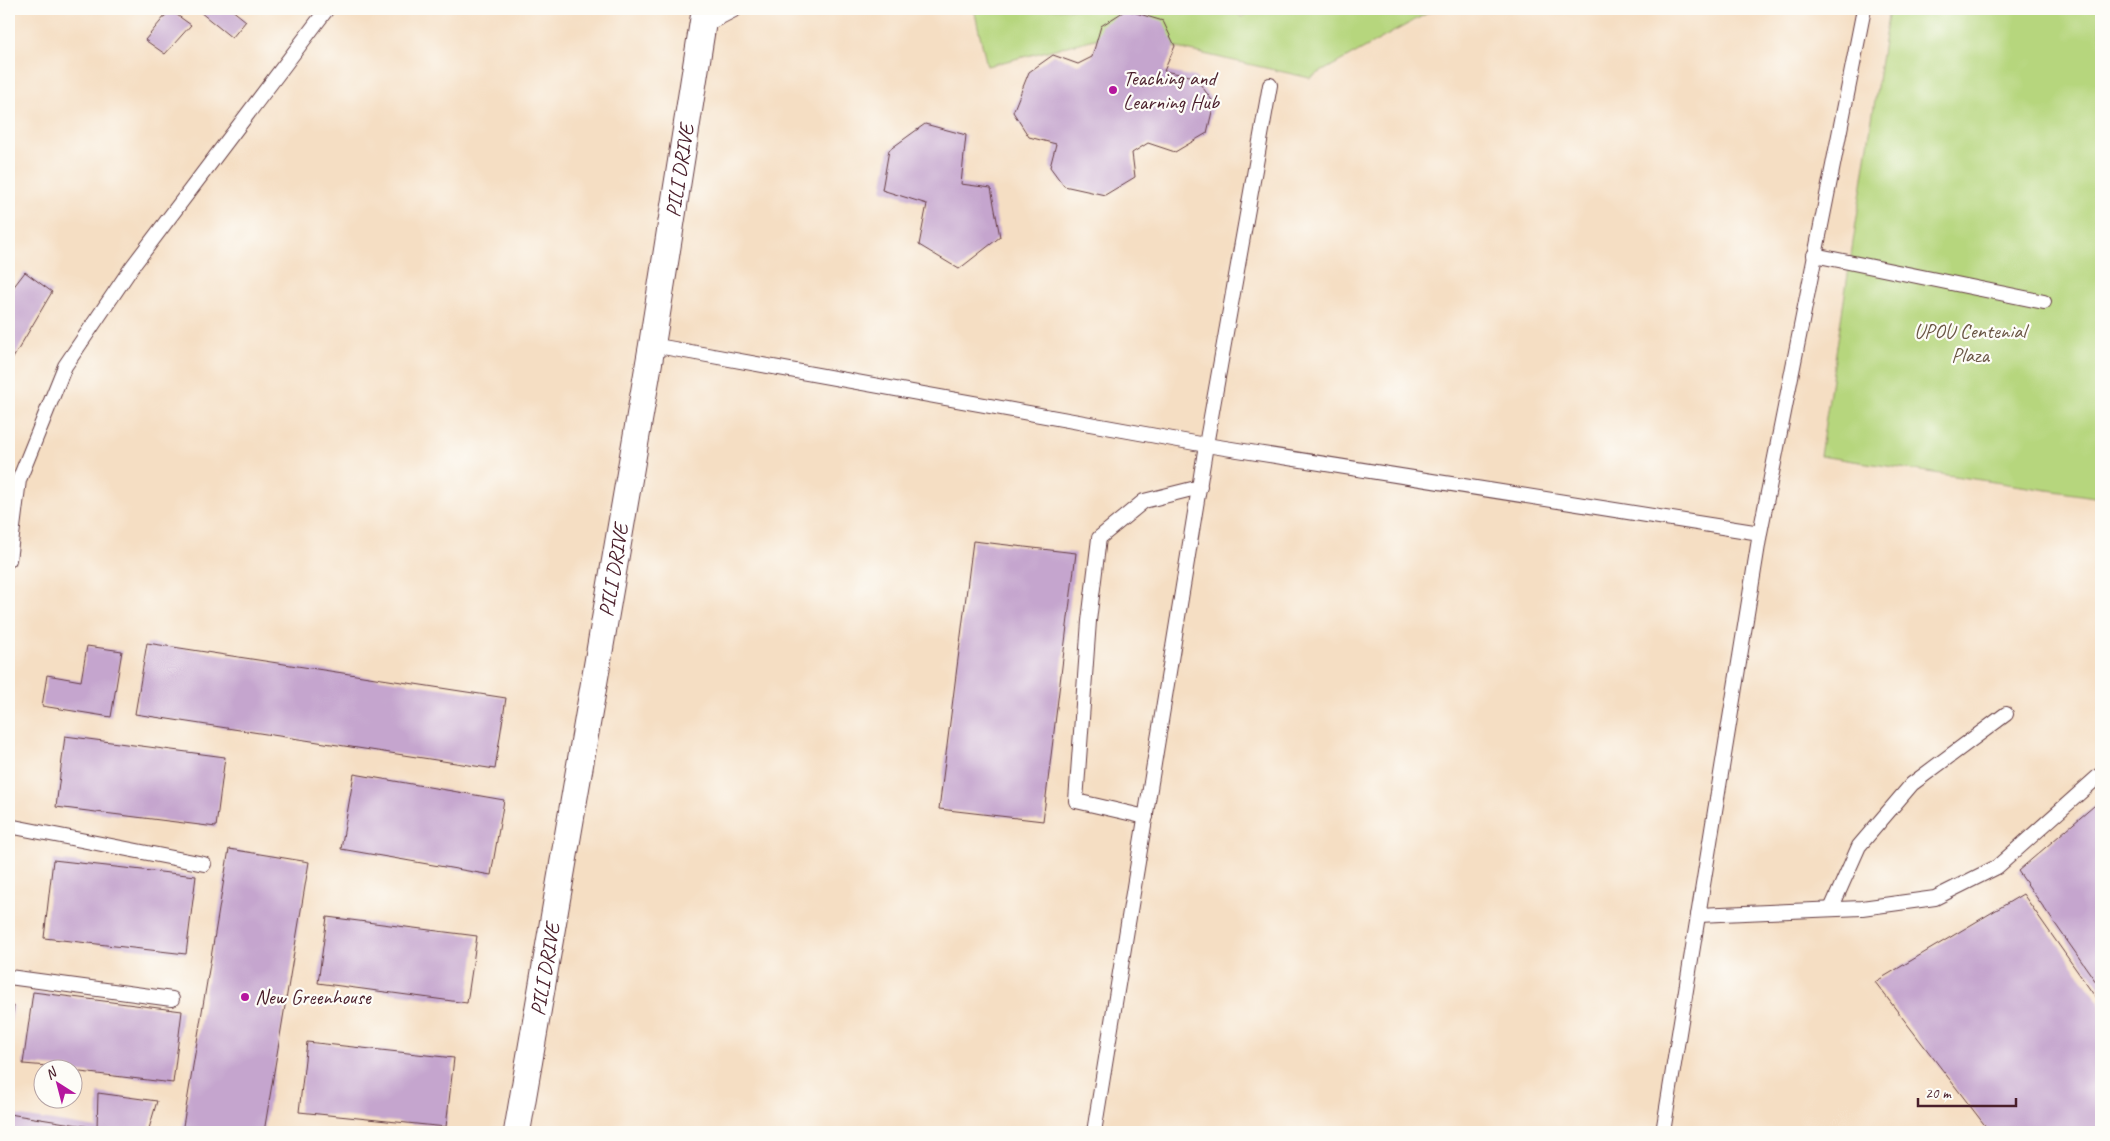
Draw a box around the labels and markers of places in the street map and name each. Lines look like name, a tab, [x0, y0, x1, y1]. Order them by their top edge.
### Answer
place label: Teaching and Learning Hub	[1123, 65, 1221, 115]
marker: Teaching and Learning Hub	[1107, 84, 1119, 96]
place label: New Greenhouse	[255, 984, 372, 1010]
marker: New Greenhouse	[239, 991, 251, 1003]

